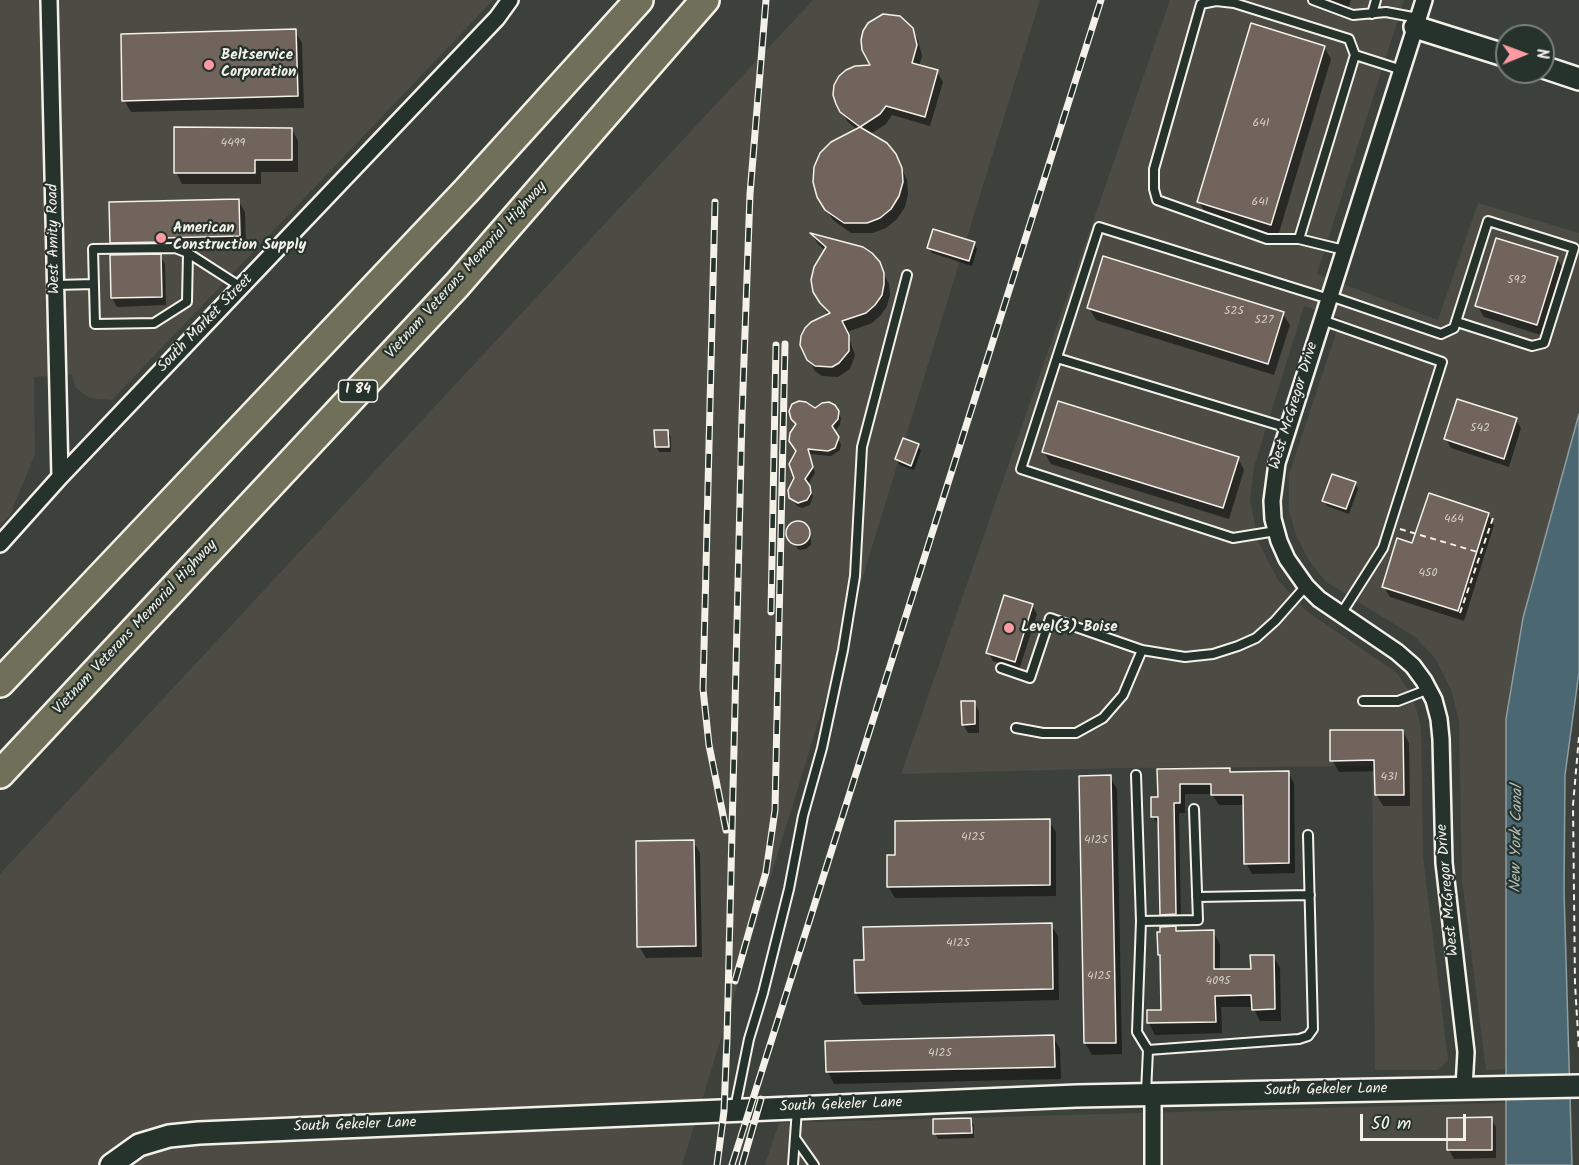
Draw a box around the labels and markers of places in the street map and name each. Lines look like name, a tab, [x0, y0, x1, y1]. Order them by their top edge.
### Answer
place label: Beltservice Corporation	[221, 47, 296, 82]
marker: Beltservice Corporation	[202, 58, 216, 72]
place label: American Construction Supply	[173, 220, 306, 255]
marker: American Construction Supply	[154, 231, 168, 245]
place label: Level(3) Boise	[1021, 619, 1118, 637]
marker: Level(3) Boise	[1002, 621, 1016, 635]

